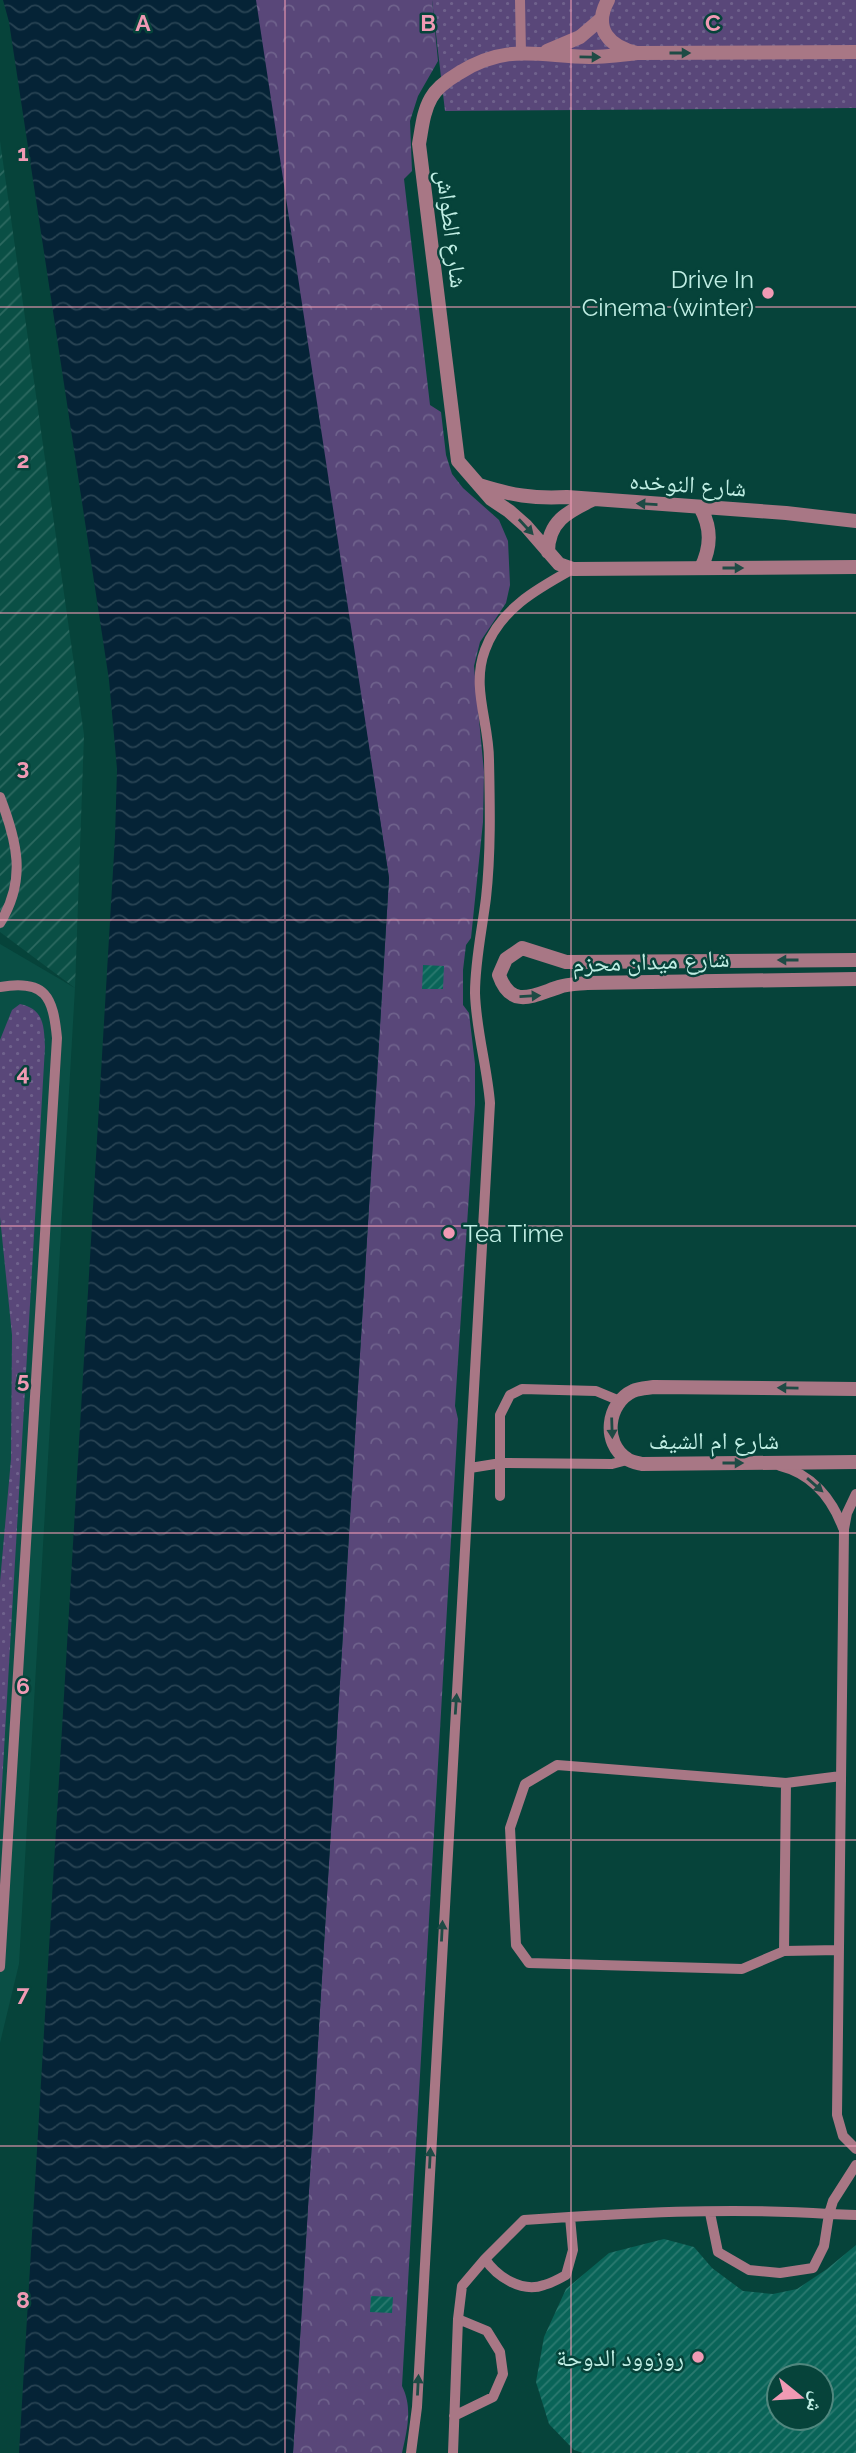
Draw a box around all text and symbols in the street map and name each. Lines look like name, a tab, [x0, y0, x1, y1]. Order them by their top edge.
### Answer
text: A	[135, 9, 151, 36]
text: B	[420, 9, 436, 36]
text: C	[705, 9, 721, 36]
one-way arrow	[669, 47, 691, 59]
one-way arrow	[579, 51, 601, 63]
text: 1	[17, 139, 29, 166]
street label: شارع الطواش	[429, 168, 474, 290]
place label: Drive In Cinema (winter)	[582, 265, 754, 322]
marker: Drive In Cinema (winter)	[760, 285, 776, 301]
text: 2	[17, 446, 29, 473]
street label: شارع النوخده	[628, 465, 747, 504]
one-way arrow	[635, 498, 657, 509]
one-way arrow	[517, 518, 533, 535]
one-way arrow	[723, 562, 745, 574]
text: 3	[17, 753, 29, 780]
street label: شارع ميدان محزم	[572, 944, 730, 980]
one-way arrow	[777, 955, 799, 966]
one-way arrow	[519, 990, 541, 1001]
text: 4	[16, 1059, 30, 1086]
place label: Tea Time	[463, 1219, 564, 1248]
marker: Tea Time	[441, 1225, 457, 1241]
text: 5	[17, 1366, 30, 1393]
one-way arrow	[777, 1383, 799, 1394]
one-way arrow	[606, 1417, 618, 1439]
street label: شارع ام الشيف	[649, 1426, 779, 1457]
one-way arrow	[722, 1457, 744, 1469]
one-way arrow	[806, 1477, 824, 1493]
text: 6	[16, 1672, 30, 1699]
one-way arrow	[450, 1693, 461, 1715]
one-way arrow	[437, 1920, 448, 1942]
text: 7	[17, 1979, 30, 2006]
one-way arrow	[425, 2147, 436, 2169]
text: 8	[16, 2286, 30, 2313]
place label: روزوود الدوحة	[556, 2343, 684, 2372]
marker: روزوود الدوحة	[690, 2349, 706, 2365]
north arrow	[765, 2362, 835, 2432]
one-way arrow	[413, 2374, 424, 2396]
text: ش	[802, 2389, 830, 2415]

